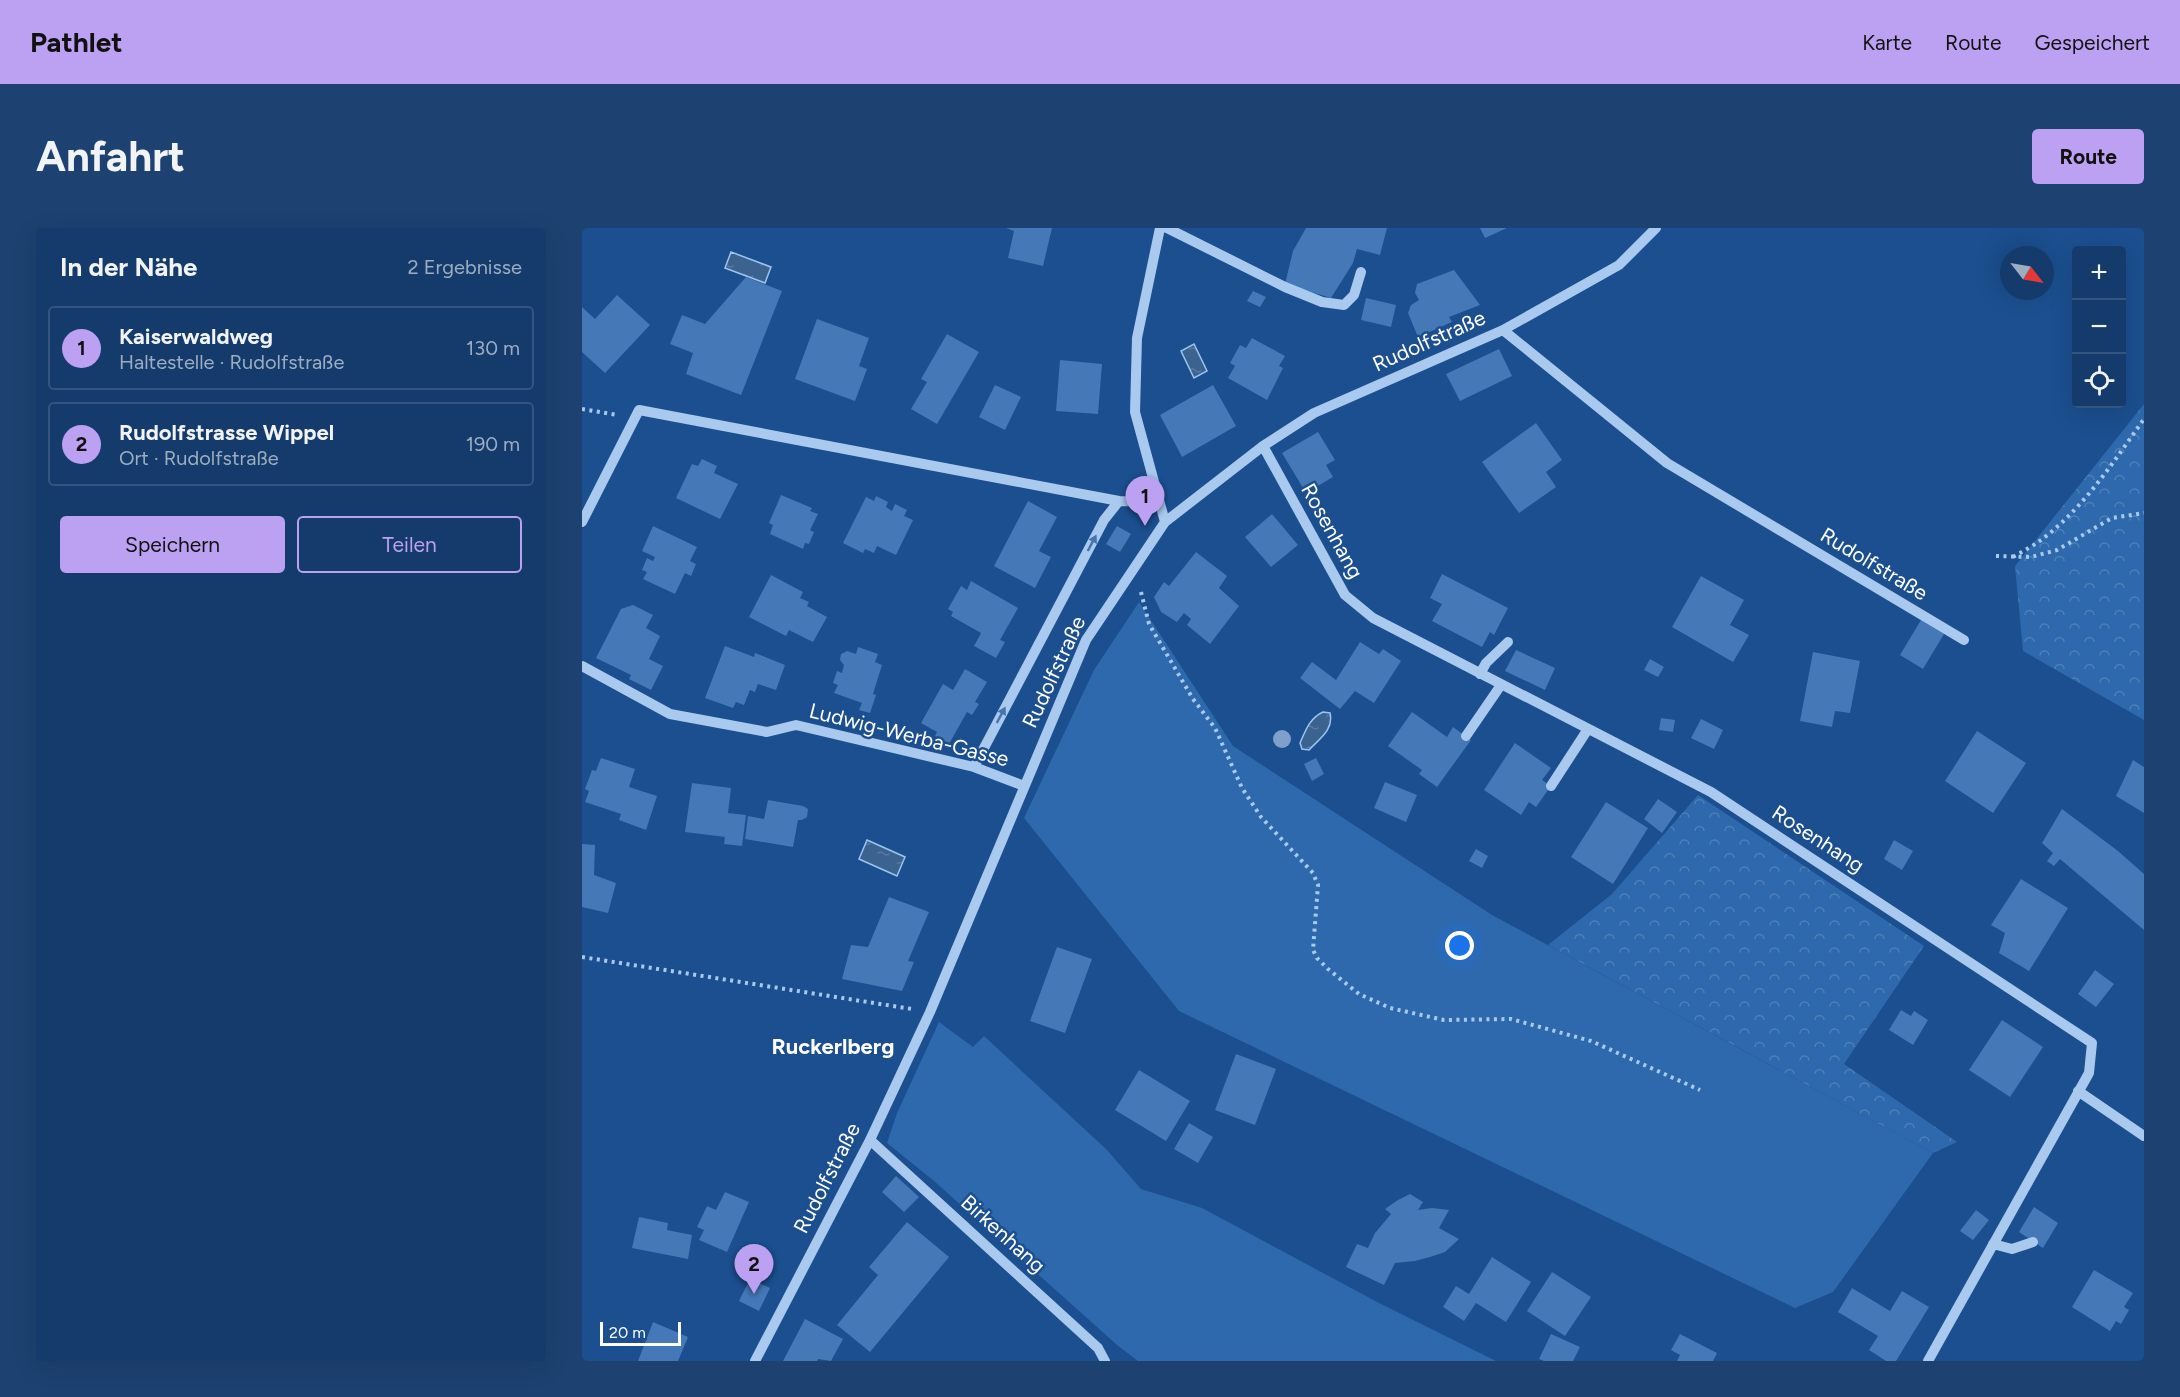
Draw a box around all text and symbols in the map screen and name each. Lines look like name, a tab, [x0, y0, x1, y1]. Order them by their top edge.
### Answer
text: Pathlet	[30, 25, 122, 59]
text: Karte	[1862, 30, 1912, 55]
text: Route	[1945, 30, 2001, 55]
text: Gespeichert	[2034, 30, 2150, 55]
button: Route	[2032, 129, 2144, 184]
text: Anfahrt	[36, 131, 185, 182]
north arrow	[2000, 246, 2054, 300]
map controls	[2072, 246, 2126, 408]
button: +	[2072, 246, 2126, 300]
text: In der Nähe	[60, 251, 197, 283]
text: 2 Ergebnisse	[408, 255, 522, 279]
button: −	[2072, 300, 2126, 354]
street label: Rudolfstraße	[1369, 305, 1489, 376]
text: Kaiserwaldweg	[119, 323, 273, 350]
text: 1	[77, 336, 86, 360]
text: 130 m	[466, 336, 520, 360]
text: Haltestelle · Rudolfstraße	[119, 350, 344, 374]
button: locate	[2072, 354, 2126, 408]
text: Rudolfstrasse Wippel	[119, 419, 334, 446]
text: 2	[76, 432, 87, 456]
text: 190 m	[466, 432, 520, 456]
text: Ort · Rudolfstraße	[119, 446, 279, 470]
pin: 1	[1126, 476, 1164, 526]
street label: Rosenhang	[1296, 479, 1369, 583]
button: Speichern	[60, 516, 285, 573]
button: Teilen	[297, 516, 522, 573]
street label: Rudolfstraße	[1816, 522, 1932, 605]
one-way arrow	[1087, 534, 1097, 551]
street label: Rudolfstraße	[1017, 612, 1090, 732]
street label: Ludwig-Werba-Gasse	[807, 698, 1011, 771]
one-way arrow	[996, 707, 1006, 724]
street label: Rosenhang	[1768, 800, 1869, 878]
your location	[1445, 931, 1474, 960]
district label: Ruckerlberg	[772, 1033, 894, 1060]
street label: Rudolfstraße	[788, 1118, 865, 1237]
street label: Birkenhang	[956, 1189, 1050, 1278]
pin: 2	[734, 1244, 774, 1294]
scale bar	[600, 1319, 681, 1346]
text: 20 m	[609, 1323, 646, 1342]

